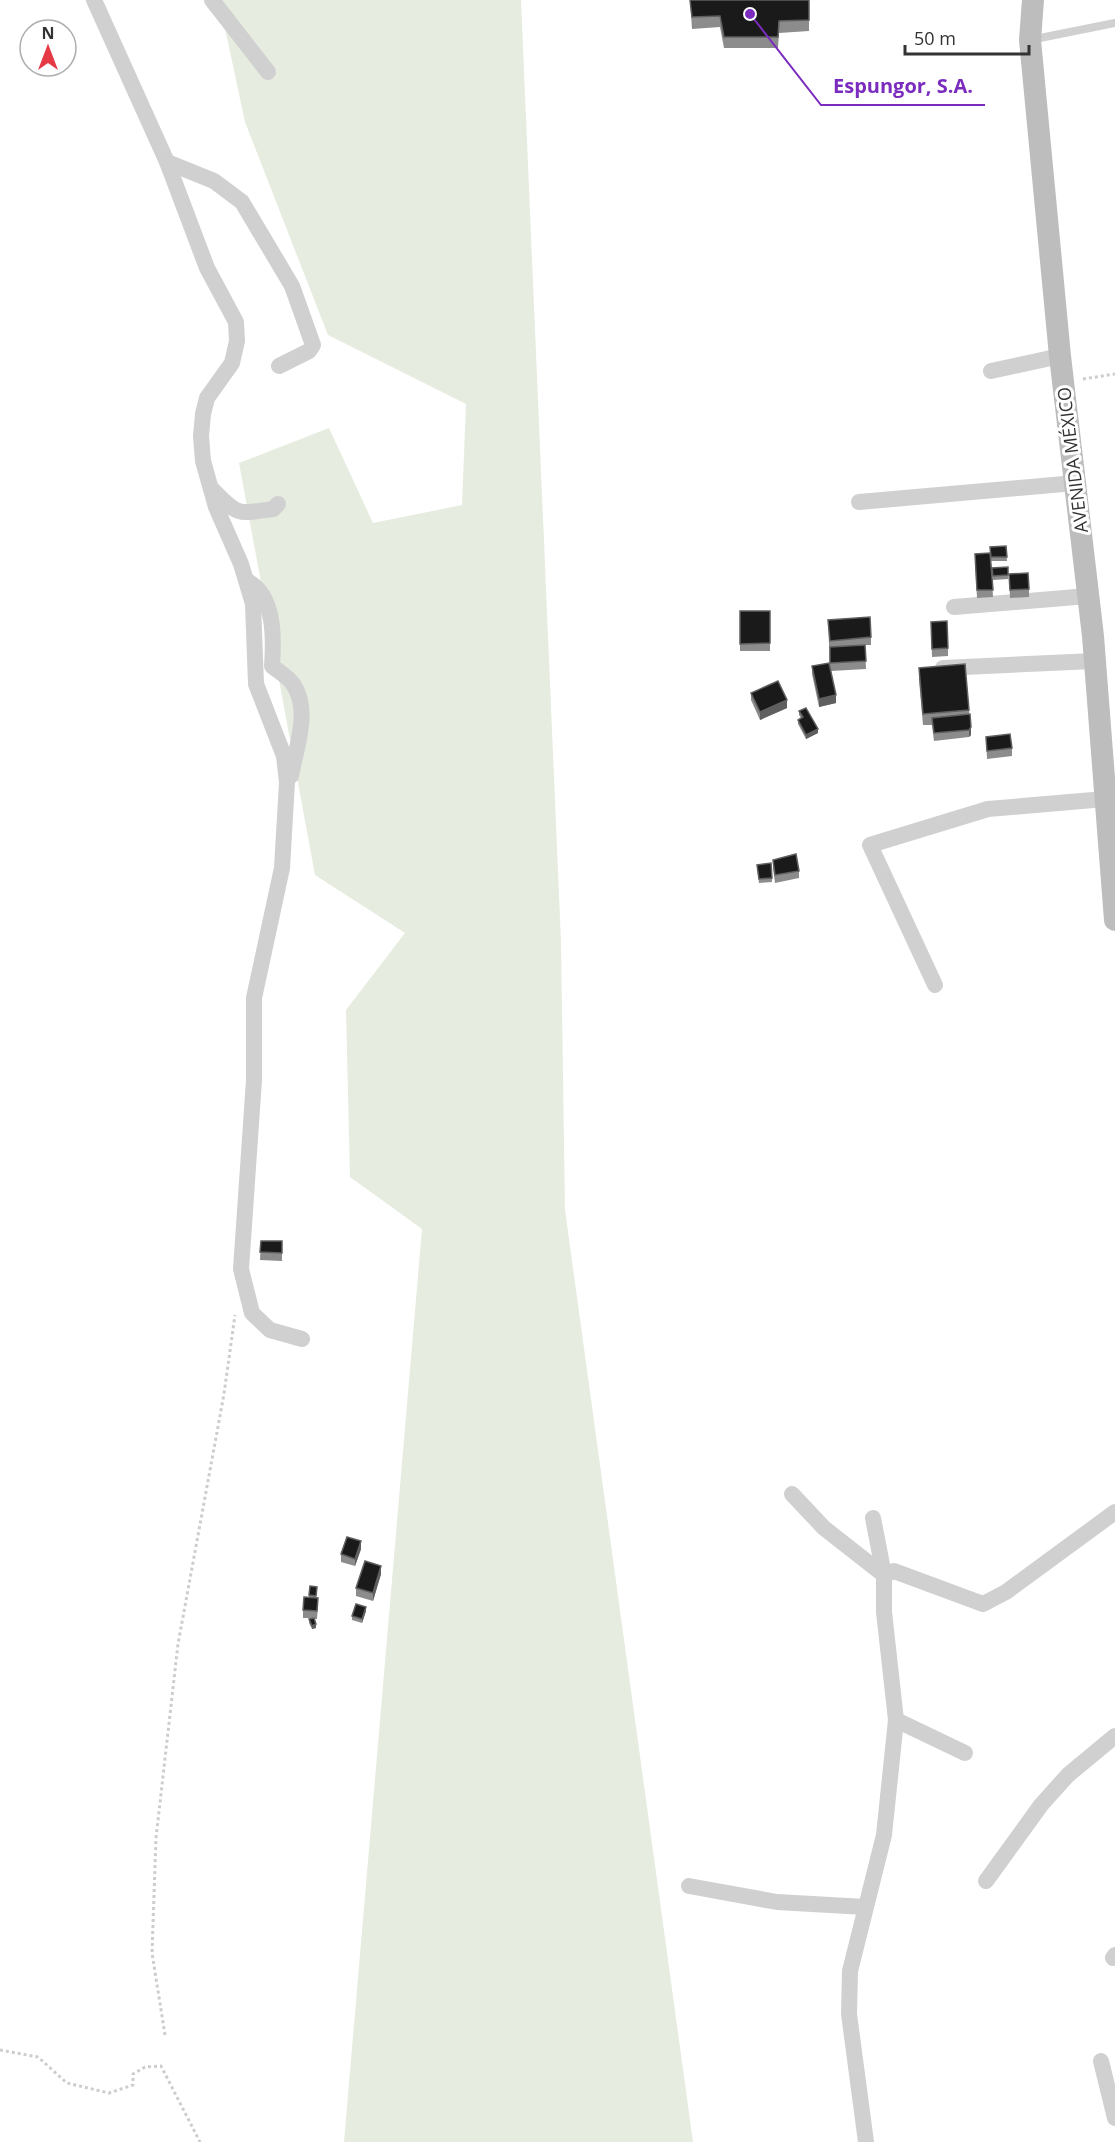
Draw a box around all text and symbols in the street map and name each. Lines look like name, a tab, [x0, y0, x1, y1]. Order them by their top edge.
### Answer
north arrow	[18, 18, 78, 78]
scale bar	[905, 18, 1030, 56]
text: N	[41, 22, 55, 44]
text: 50 m	[914, 26, 956, 50]
callout: Espungor, S.A.	[821, 67, 985, 105]
text: Espungor, S.A.	[833, 72, 973, 99]
street label: AVENIDA MÉXICO	[1051, 386, 1093, 534]

